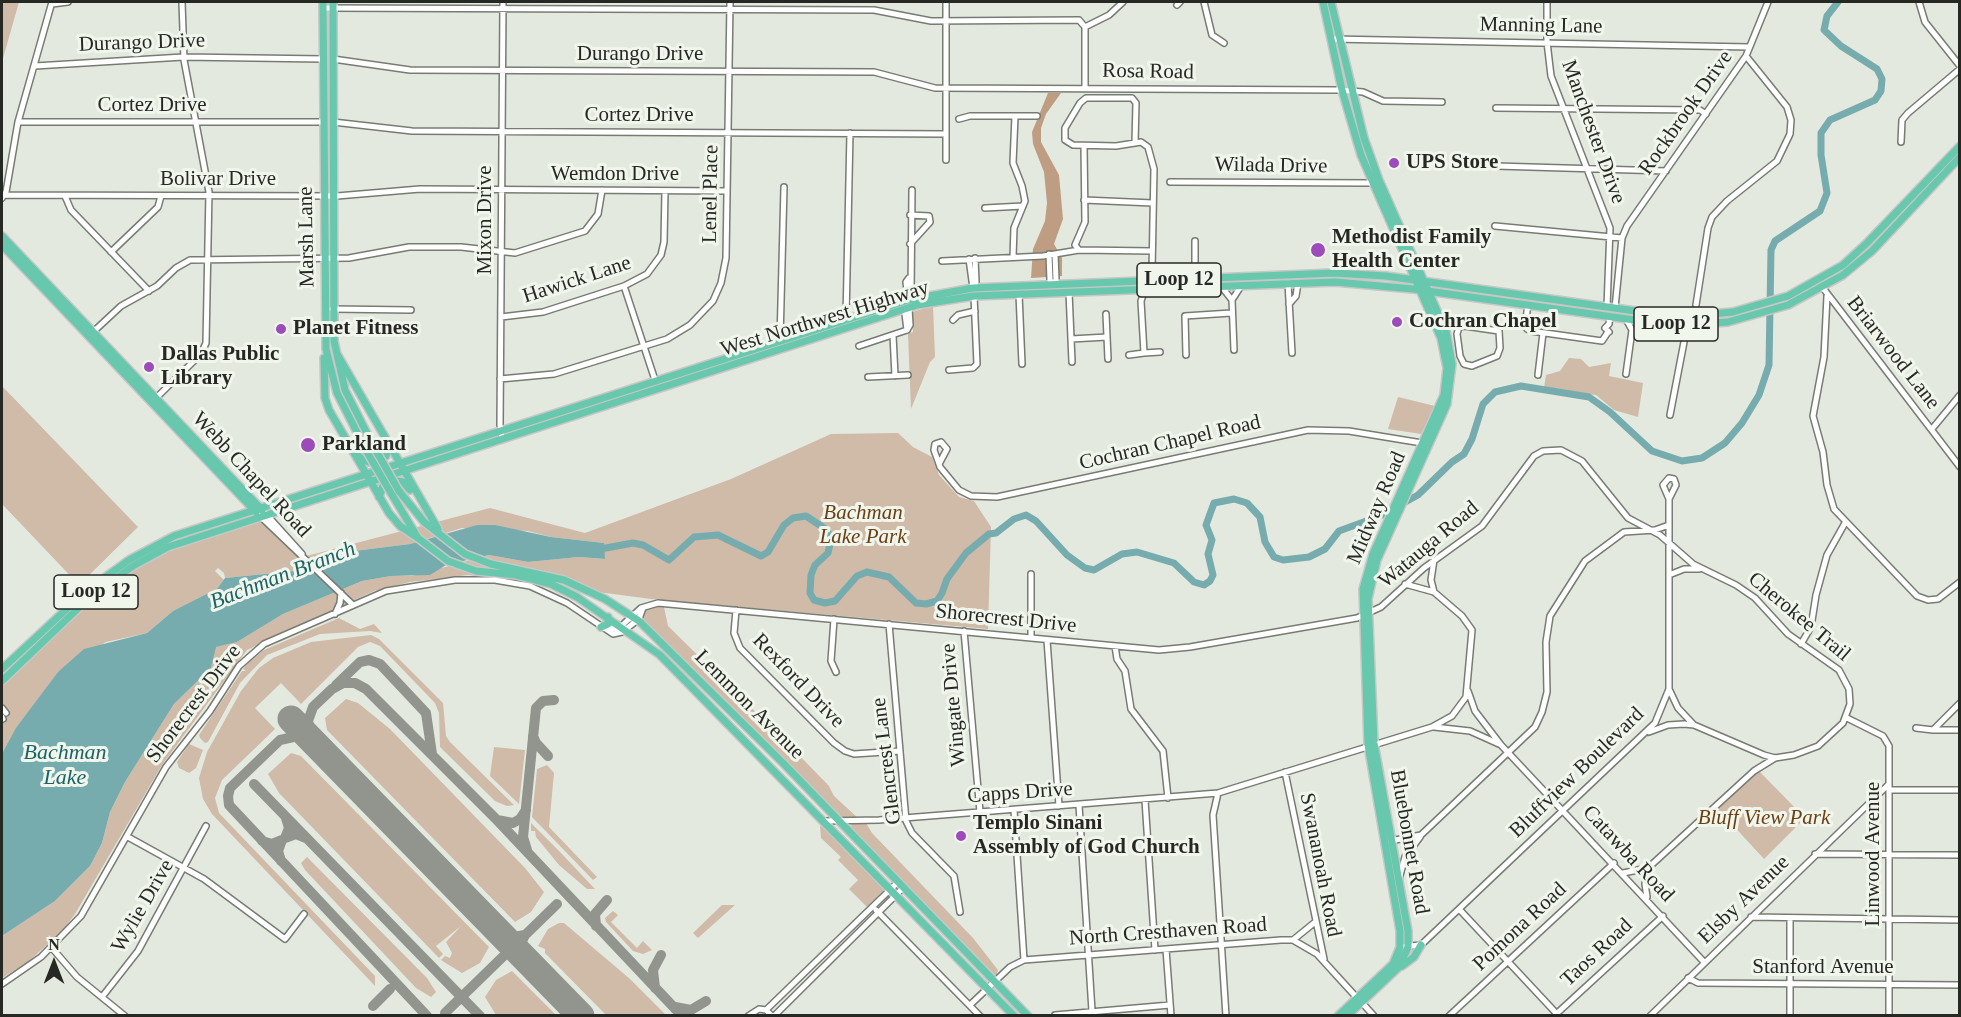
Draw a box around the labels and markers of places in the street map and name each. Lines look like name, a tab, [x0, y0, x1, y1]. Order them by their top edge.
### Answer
place label: UPS Store	[1406, 150, 1498, 176]
marker: UPS Store	[1387, 156, 1401, 170]
place label: Methodist Family Health Center	[1332, 225, 1491, 275]
marker: Methodist Family Health Center	[1309, 241, 1327, 259]
place label: Cochran Chapel	[1409, 309, 1557, 335]
marker: Cochran Chapel	[1390, 315, 1404, 329]
place label: Planet Fitness	[293, 316, 418, 342]
marker: Planet Fitness	[274, 322, 288, 336]
place label: Dallas Public Library	[161, 342, 279, 392]
marker: Dallas Public Library	[142, 360, 156, 374]
place label: Parkland	[322, 432, 406, 458]
marker: Parkland	[299, 436, 317, 454]
place label: Templo Sinani Assembly of God Church	[973, 811, 1200, 861]
marker: Templo Sinani Assembly of God Church	[954, 829, 968, 843]

